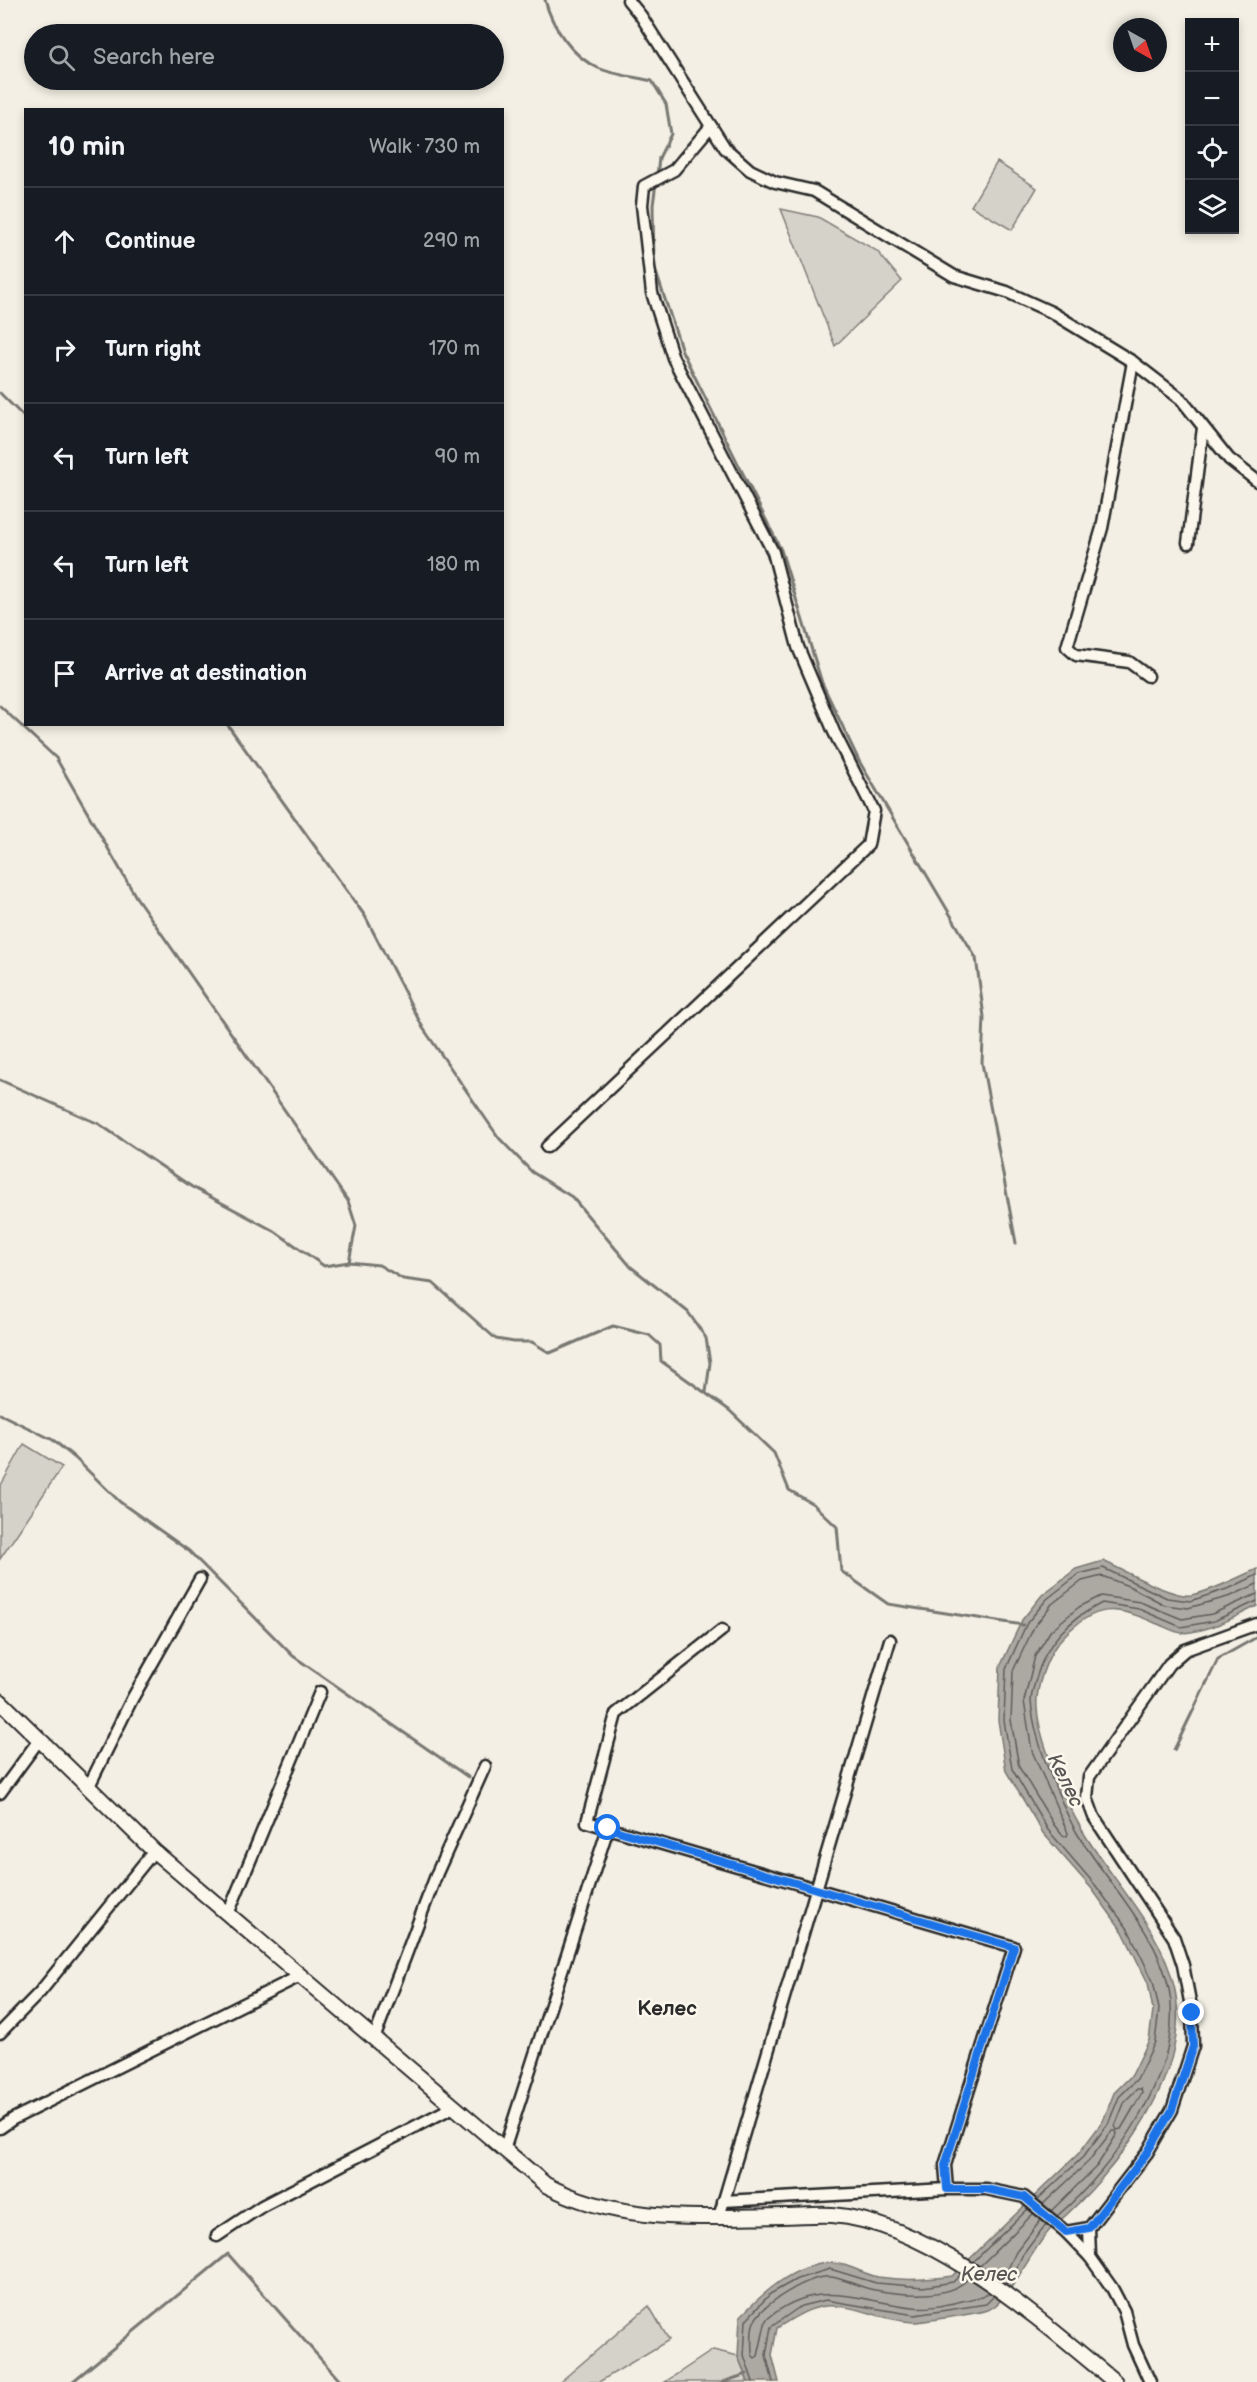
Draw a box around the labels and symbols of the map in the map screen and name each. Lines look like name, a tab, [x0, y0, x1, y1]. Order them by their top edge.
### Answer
north arrow	[1113, 18, 1167, 72]
water label: Келес	[1042, 1750, 1088, 1811]
route start	[594, 1814, 620, 1840]
district label: Келес	[637, 1996, 697, 2021]
route end	[1178, 1999, 1204, 2025]
water label: Келес	[961, 2263, 1017, 2287]

